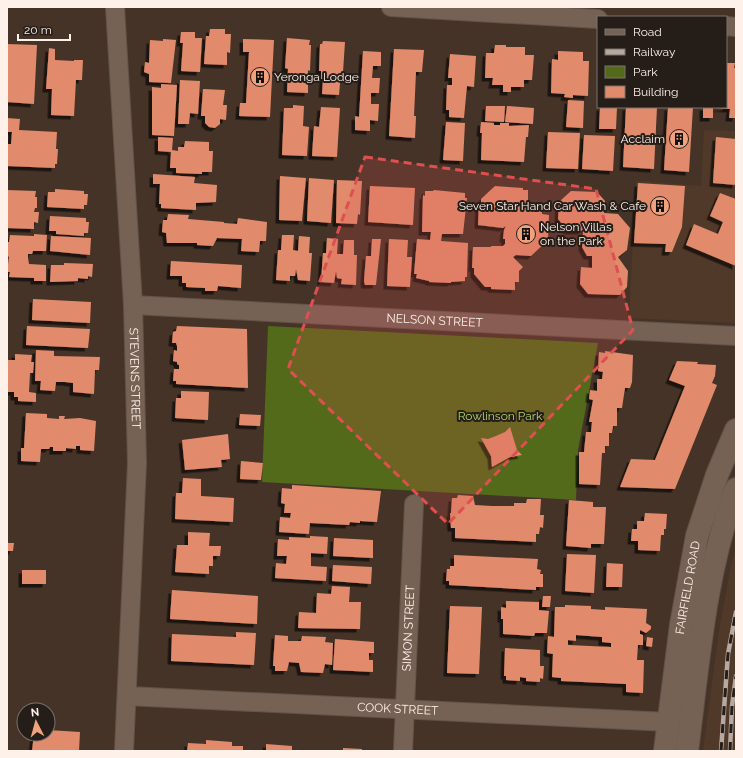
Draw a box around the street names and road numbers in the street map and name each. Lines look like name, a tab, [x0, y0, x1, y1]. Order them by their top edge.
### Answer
street label: NELSON STREET	[386, 311, 484, 330]
street label: STEVENS STREET	[127, 328, 143, 430]
street label: FAIRFIELD ROAD	[673, 539, 703, 635]
street label: SIMON STREET	[400, 584, 417, 672]
street label: COOK STREET	[357, 700, 439, 718]

